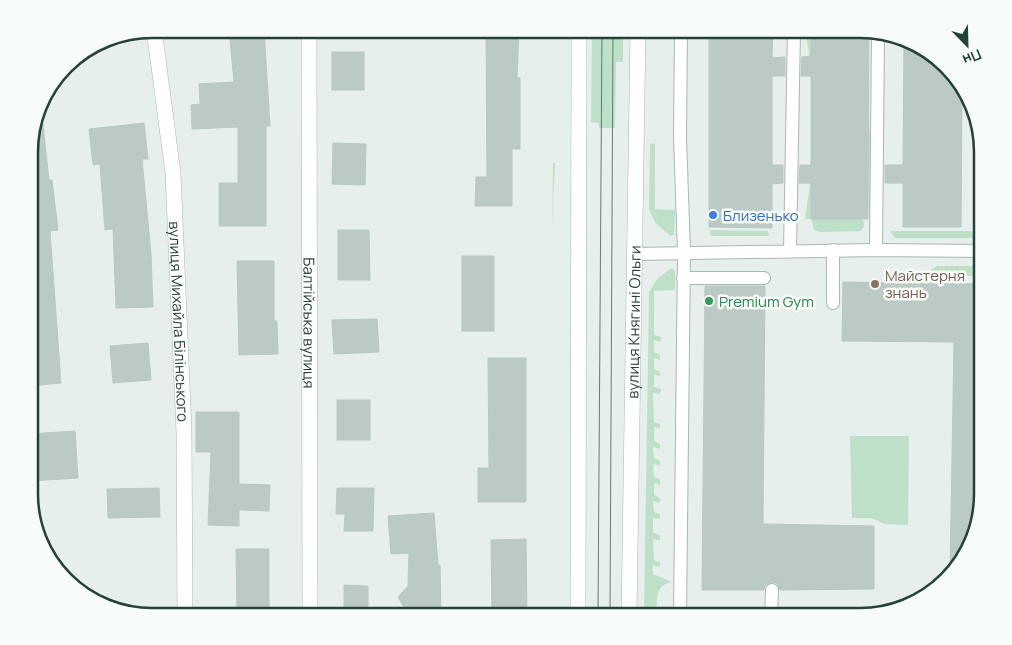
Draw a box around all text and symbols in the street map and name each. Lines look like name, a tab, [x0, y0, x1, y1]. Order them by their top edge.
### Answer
north arrow	[942, 20, 992, 70]
text: Пн	[960, 45, 985, 70]
place label: Близенько	[723, 205, 799, 226]
marker: Близенько	[707, 209, 719, 221]
street label: вулиця Михайла Білінського	[165, 221, 194, 423]
street label: вулиця Княгині Ольги	[622, 245, 645, 399]
street label: Балтійська вулиця	[299, 257, 320, 389]
place label: Майстерня знань	[885, 265, 965, 303]
marker: Майстерня знань	[869, 278, 881, 290]
place label: Premium Gym	[719, 291, 814, 312]
marker: Premium Gym	[703, 295, 715, 307]

